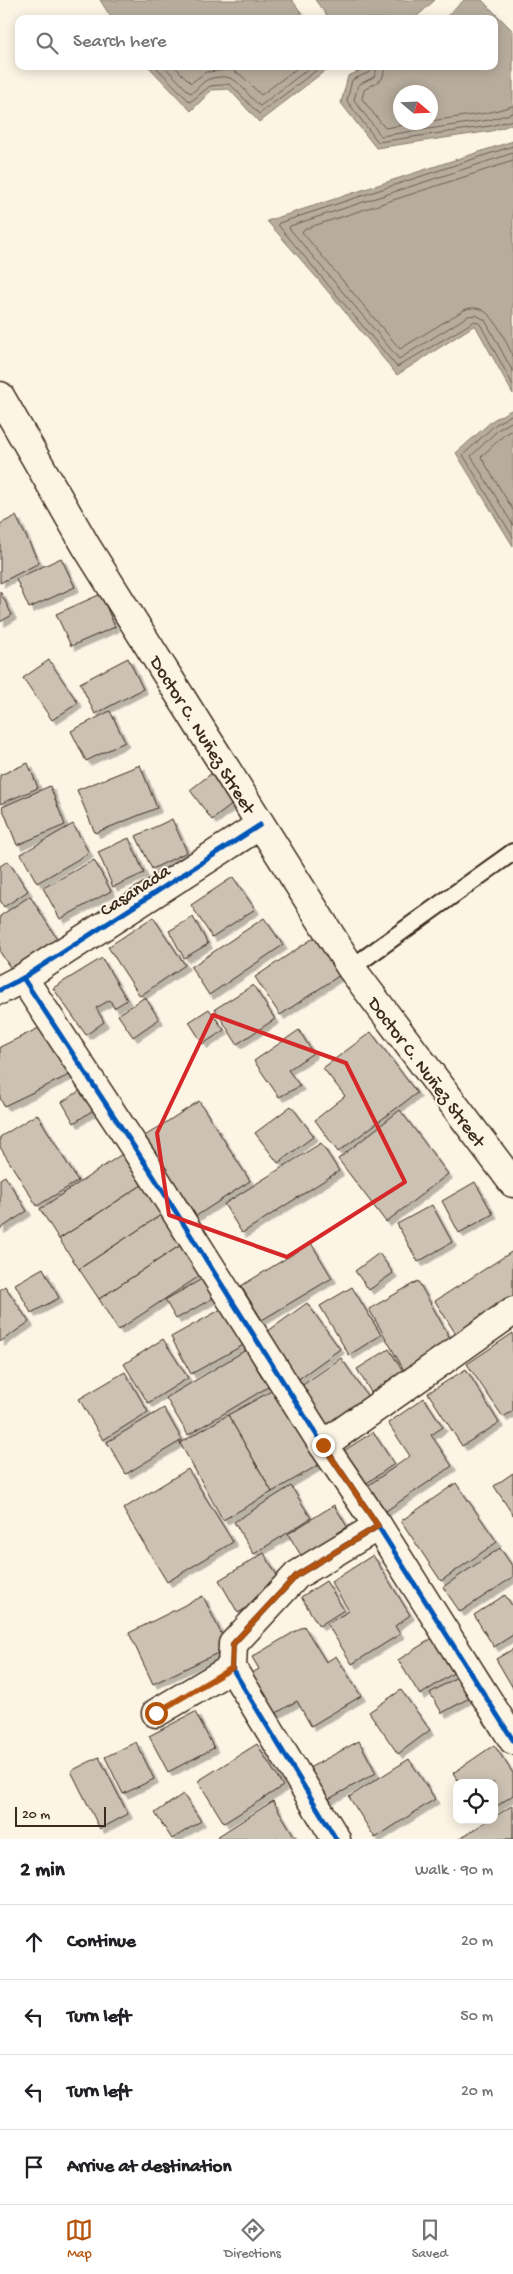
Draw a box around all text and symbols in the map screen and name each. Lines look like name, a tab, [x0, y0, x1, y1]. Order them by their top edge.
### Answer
search box	[15, 15, 498, 70]
icon: search	[33, 29, 61, 57]
text: Search here	[73, 31, 167, 54]
north arrow	[393, 85, 438, 130]
street label: Doctor C. Nuñez Street	[142, 651, 260, 821]
street label: Casanada	[96, 860, 177, 923]
street label: Doctor C. Nuñez Street	[360, 992, 491, 1154]
route end	[312, 1434, 335, 1457]
route start	[145, 1702, 168, 1725]
map controls	[453, 1779, 498, 1824]
button: locate	[453, 1779, 498, 1824]
scale bar	[15, 1804, 106, 1827]
text: 20 m	[22, 1807, 50, 1824]
text: 2 min	[20, 1859, 65, 1884]
text: Walk · 90 m	[415, 1862, 493, 1881]
icon: ahead	[20, 1928, 48, 1956]
text: Continue	[67, 1931, 136, 1954]
text: 20 m	[461, 1933, 493, 1952]
icon: left	[20, 2003, 48, 2031]
text: Turn left	[67, 2006, 131, 2029]
text: 50 m	[460, 2008, 493, 2027]
icon: left	[20, 2078, 48, 2106]
text: Turn left	[67, 2081, 131, 2104]
text: 20 m	[461, 2083, 493, 2102]
icon: arrive	[20, 2153, 48, 2181]
text: Arrive at destination	[67, 2156, 231, 2179]
tab: Map	[65, 2216, 93, 2263]
tab: Directions	[224, 2216, 281, 2263]
tab: Saved	[412, 2216, 448, 2263]

